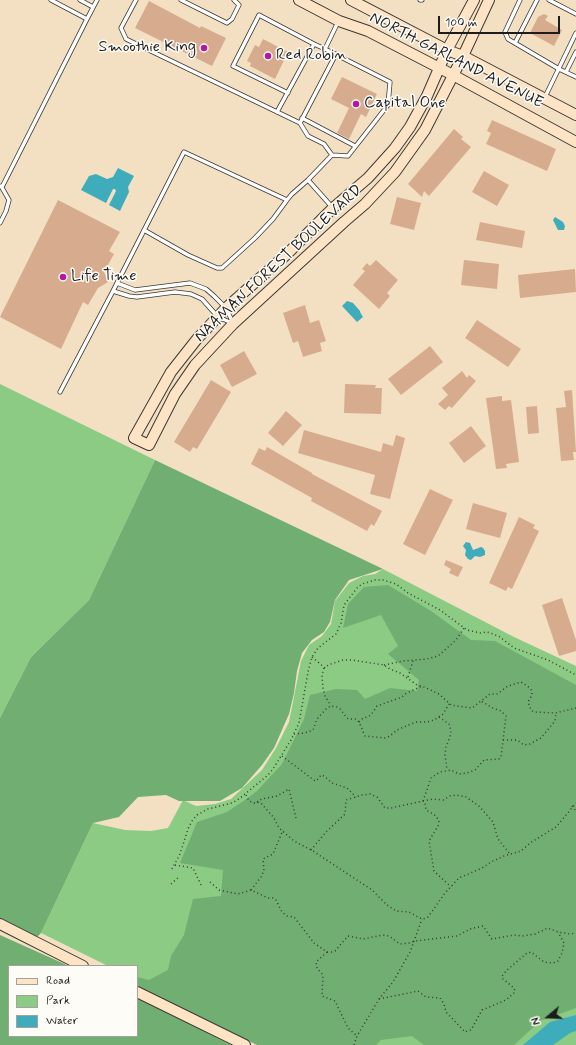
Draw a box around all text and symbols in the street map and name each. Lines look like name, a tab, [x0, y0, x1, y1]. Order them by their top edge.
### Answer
scale bar	[440, 8, 562, 34]
street label: NORTH GARLAND AVENUE	[366, 9, 546, 113]
text: 100 m	[445, 15, 477, 31]
place label: Smoothie King	[99, 38, 196, 58]
marker: Smoothie King	[199, 43, 209, 53]
place label: Red Robin	[276, 46, 347, 66]
marker: Red Robin	[263, 51, 273, 61]
place label: Capital One	[364, 94, 446, 114]
marker: Capital One	[351, 99, 361, 109]
street label: NAAMAN FOREST BOULEVARD	[191, 181, 367, 347]
place label: Life Time	[71, 267, 137, 287]
marker: Life Time	[58, 272, 68, 282]
legend	[8, 965, 138, 1037]
text: Road	[46, 973, 70, 989]
text: Park	[46, 993, 70, 1009]
north arrow	[528, 997, 568, 1037]
text: Water	[46, 1013, 78, 1029]
text: N	[529, 1015, 544, 1027]

